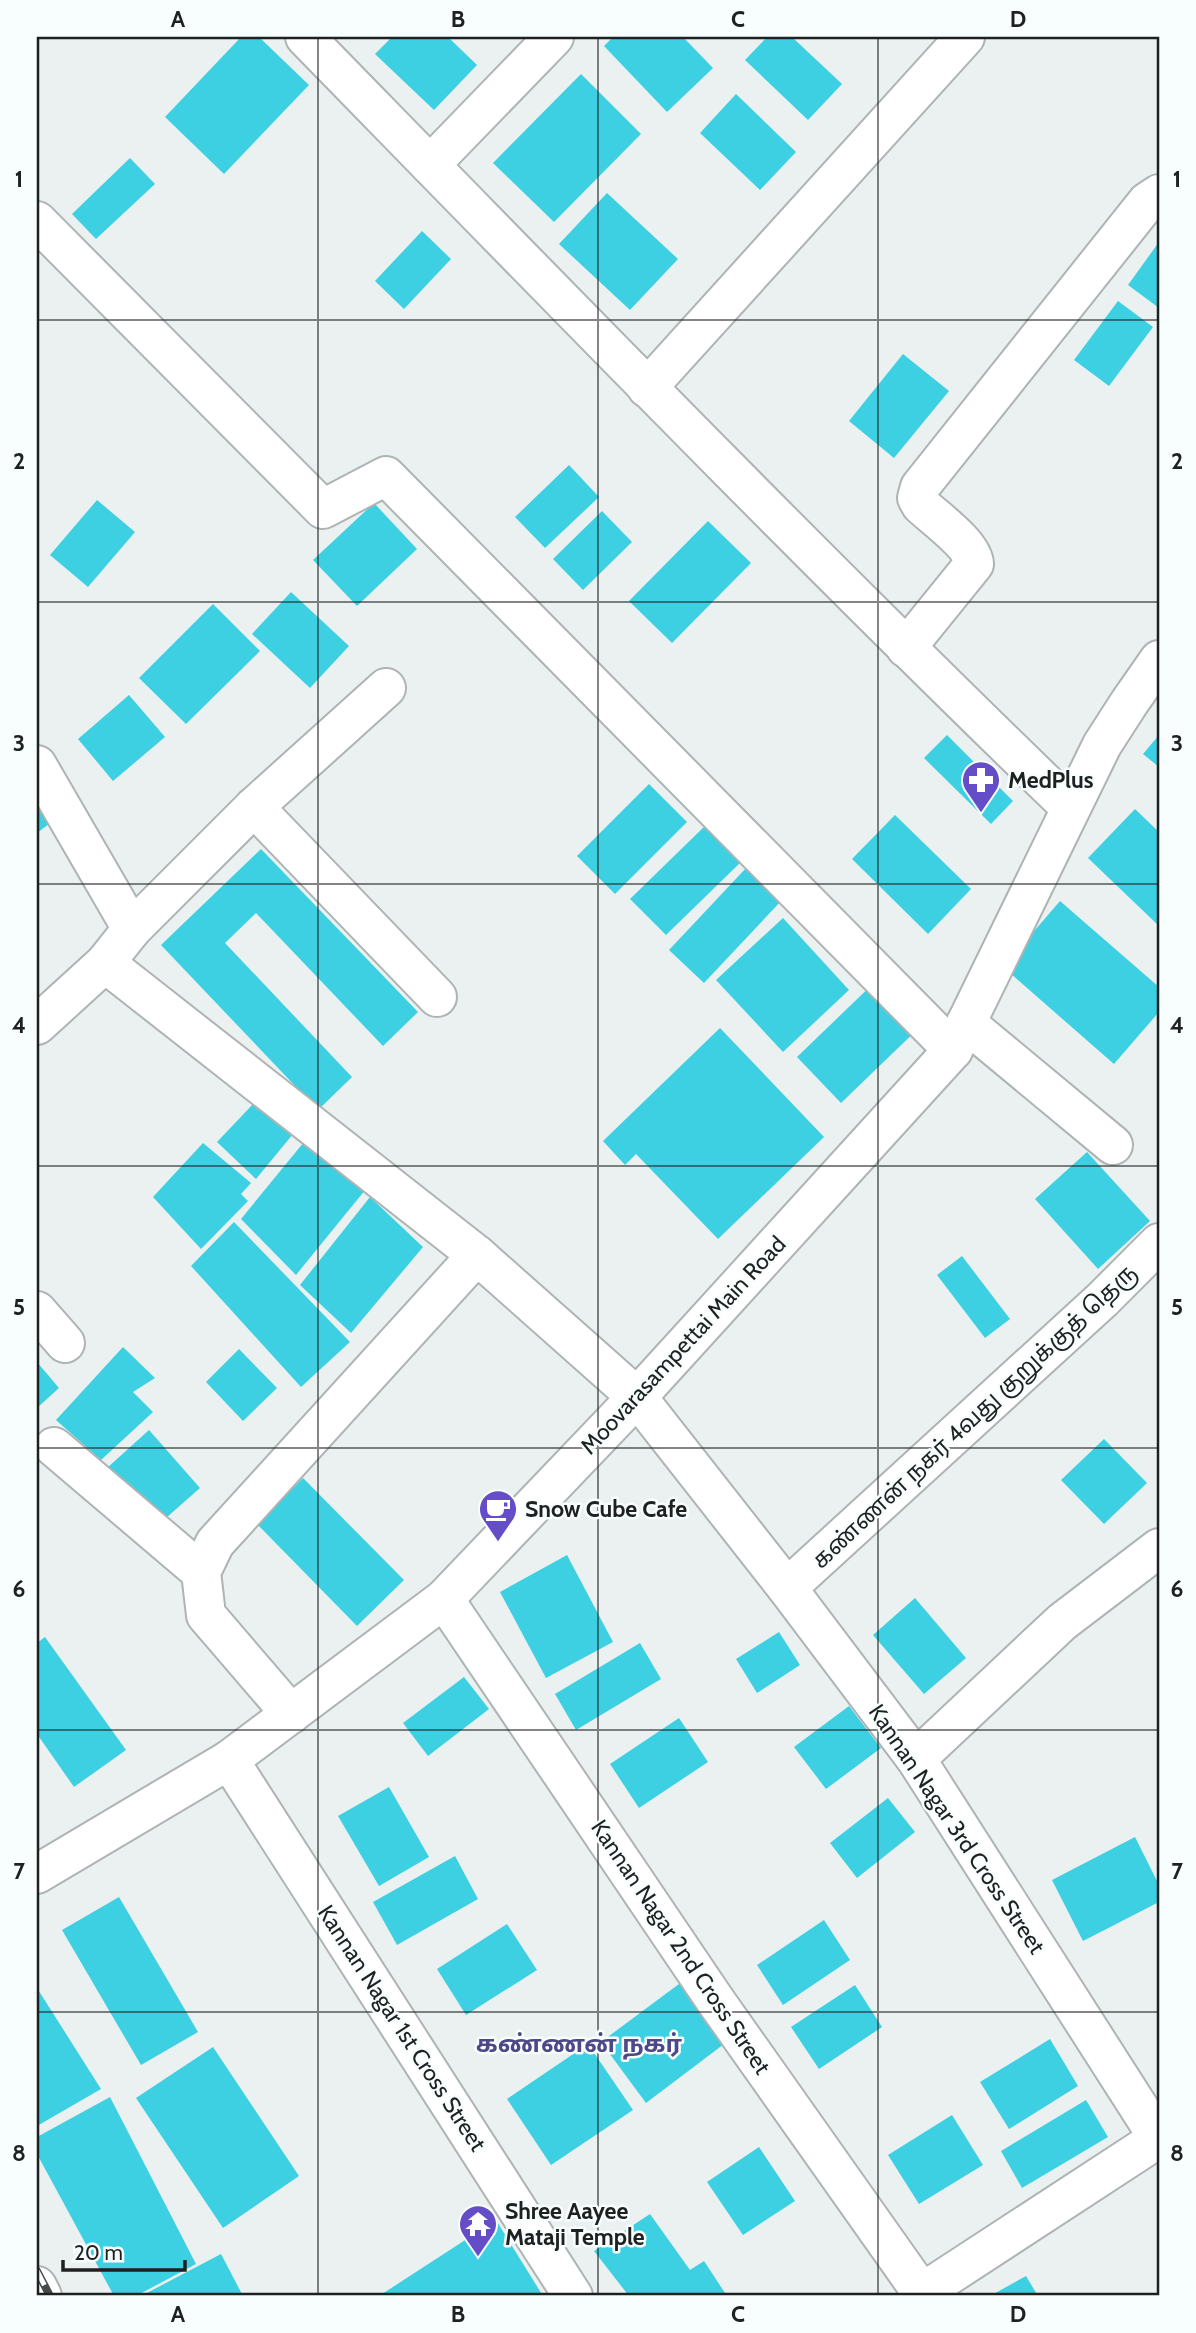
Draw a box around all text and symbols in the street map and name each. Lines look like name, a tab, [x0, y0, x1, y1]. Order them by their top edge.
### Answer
text: A	[171, 5, 186, 33]
text: B	[451, 5, 465, 33]
text: C	[731, 5, 745, 33]
text: D	[1010, 5, 1026, 33]
text: 1	[15, 165, 23, 193]
text: 1	[1173, 165, 1181, 193]
text: 2	[13, 447, 25, 475]
text: 2	[1171, 447, 1183, 475]
text: 3	[13, 729, 25, 757]
text: 3	[1171, 729, 1183, 757]
pharmacy icon: MedPlus	[960, 759, 1002, 814]
place label: MedPlus	[1008, 766, 1094, 794]
text: 4	[12, 1011, 26, 1039]
text: 4	[1170, 1011, 1184, 1039]
street label: Moovarasampettai Main Road	[575, 1230, 791, 1460]
street label: கண்ணன் நகர் 4வது குறுக்குத் தெரு	[806, 1258, 1143, 1576]
text: 5	[13, 1293, 25, 1321]
text: 5	[1171, 1293, 1183, 1321]
cafe icon: Snow Cube Cafe	[477, 1488, 519, 1543]
place label: Snow Cube Cafe	[525, 1495, 687, 1523]
text: 6	[13, 1575, 25, 1603]
text: 6	[1171, 1575, 1183, 1603]
street label: Kannan Nagar 3rd Cross Street	[863, 1699, 1051, 1959]
street label: Kannan Nagar 2nd Cross Street	[585, 1815, 777, 2080]
text: 7	[13, 1857, 25, 1885]
text: 7	[1171, 1857, 1183, 1885]
street label: Kannan Nagar 1st Cross Street	[312, 1900, 492, 2156]
district label: கண்ணன் நகர்	[476, 2029, 683, 2060]
text: 8	[12, 2139, 26, 2167]
text: 8	[1170, 2139, 1184, 2167]
place label: Shree Aayee Mataji Temple	[505, 2197, 645, 2251]
temple icon: Shree Aayee Mataji Temple	[457, 2203, 499, 2258]
scale bar	[63, 2228, 186, 2272]
text: 20 m	[74, 2240, 123, 2265]
text: A	[171, 2300, 186, 2328]
text: B	[451, 2300, 465, 2328]
text: C	[731, 2300, 745, 2328]
text: D	[1010, 2300, 1026, 2328]

